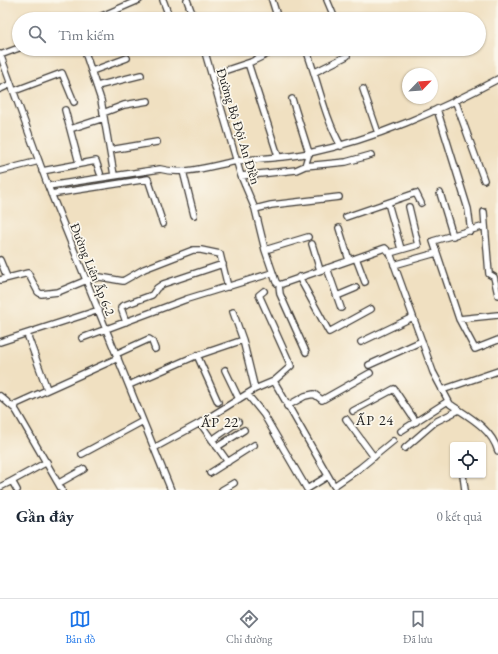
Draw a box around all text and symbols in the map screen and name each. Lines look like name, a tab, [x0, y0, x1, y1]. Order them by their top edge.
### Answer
search box	[12, 12, 486, 56]
icon: search	[26, 23, 48, 45]
text: Tìm kiếm	[58, 25, 115, 44]
street label: Đường Bộ Đội An Điền	[213, 66, 264, 187]
north arrow	[402, 68, 438, 104]
street label: Đường Liên Ấp 6-2	[66, 220, 119, 319]
district label: ẤP 24	[355, 411, 394, 429]
district label: ẤP 22	[200, 413, 239, 431]
map controls	[450, 442, 486, 478]
button: locate	[450, 442, 486, 478]
text: Gần đây	[16, 505, 74, 527]
text: 0 kết quả	[436, 508, 482, 525]
tab: Bản đồ	[65, 608, 95, 646]
tab: Chỉ đường	[226, 608, 272, 646]
tab: Đã lưu	[403, 608, 433, 646]

